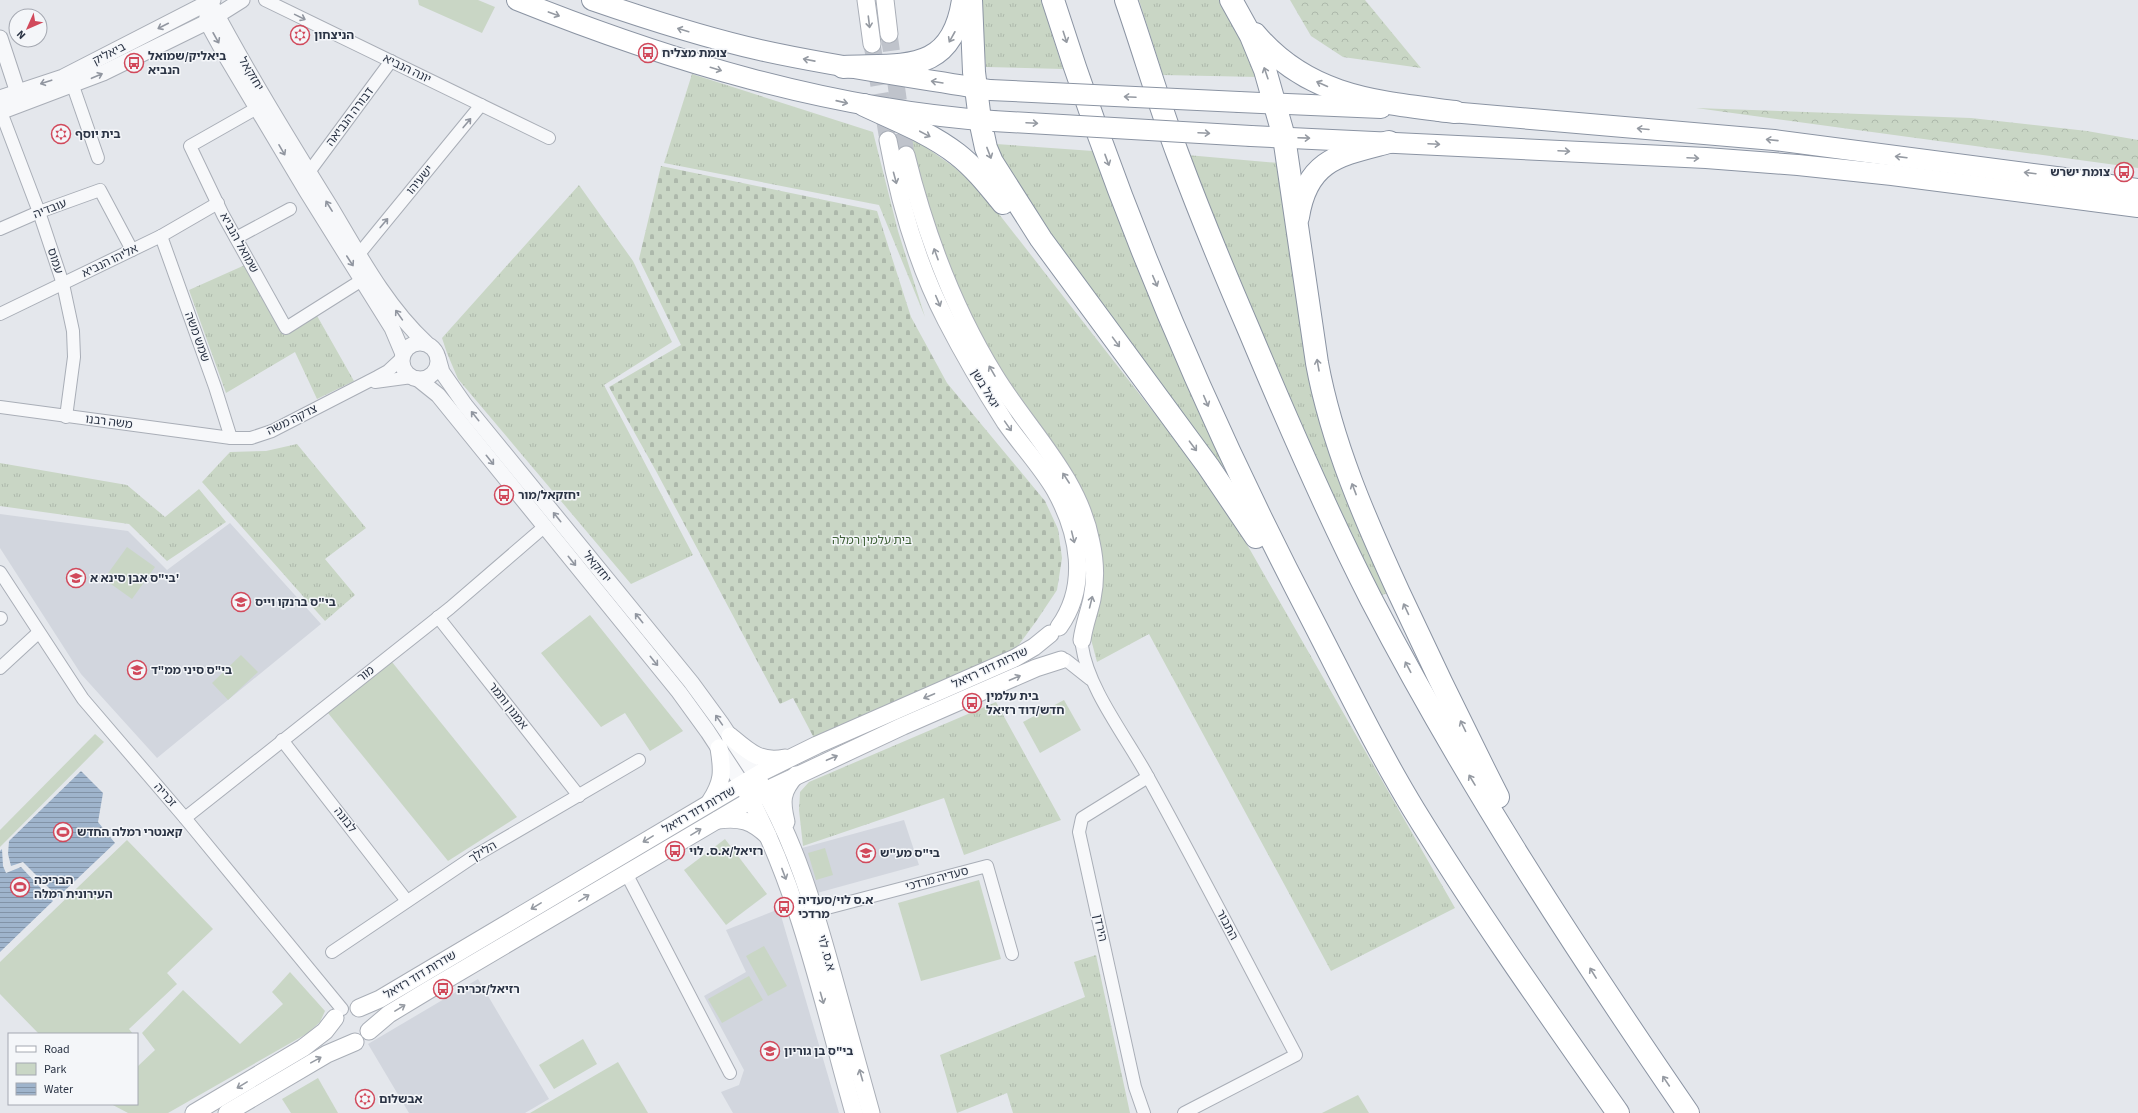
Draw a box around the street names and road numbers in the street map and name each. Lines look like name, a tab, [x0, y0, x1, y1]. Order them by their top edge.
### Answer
street label: ביאליק	[89, 38, 129, 70]
street label: יונה הנביא	[380, 50, 434, 88]
street label: יחזקאל	[234, 54, 268, 94]
street label: דבורה הנביאה	[322, 83, 378, 150]
street label: ישעיהו	[403, 162, 437, 198]
street label: עובדיה	[31, 195, 69, 223]
street label: שמואל הנביא	[215, 210, 263, 276]
street label: אליהו הנביא	[79, 240, 141, 282]
street label: עמוס	[43, 246, 67, 276]
street label: שמש משה	[180, 310, 214, 364]
street label: יגאל בשן	[966, 366, 1004, 412]
street label: צדקה משה	[264, 400, 321, 440]
street label: משה רבנו	[84, 411, 134, 433]
street label: יחזקאל	[579, 547, 615, 587]
street label: שדרות דוד רזיאל	[949, 643, 1031, 693]
street label: מור	[354, 662, 378, 686]
street label: אמנון ותמר	[484, 679, 532, 733]
street label: זכריה	[150, 779, 180, 811]
street label: שדרות דוד רזיאל	[659, 782, 739, 838]
street label: לבונה	[330, 804, 360, 836]
street label: הלילך	[466, 837, 500, 867]
street label: סעדיה מרדכי	[904, 862, 971, 896]
street label: התבור	[1212, 907, 1242, 943]
street label: הירדן	[1089, 913, 1111, 943]
street label: א.ס. לוי	[813, 933, 839, 974]
street label: שדרות דוד רזיאל	[381, 947, 459, 1003]

